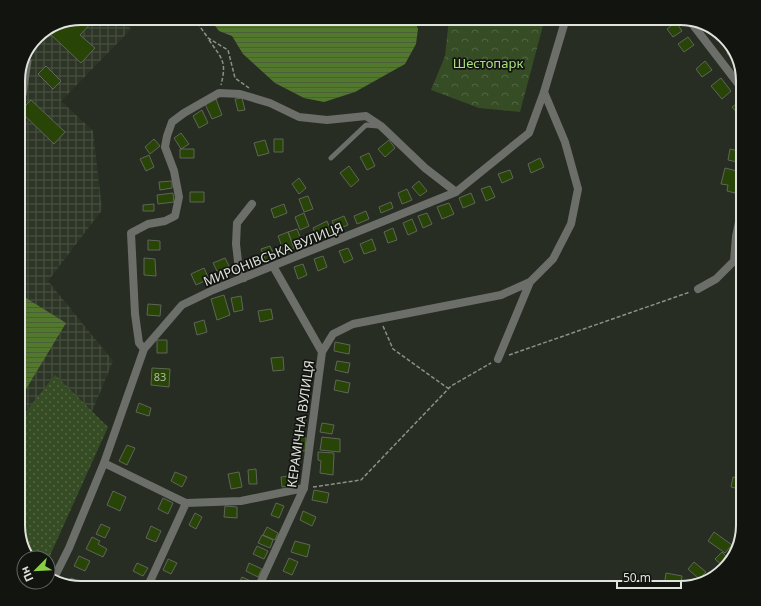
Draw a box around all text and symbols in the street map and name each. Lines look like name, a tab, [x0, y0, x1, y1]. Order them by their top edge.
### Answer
park label: Шестопарк	[453, 54, 523, 72]
street label: МИРОНІВСЬКА ВУЛИЦЯ	[200, 218, 346, 290]
street label: КЕРАМІЧНА ВУЛИЦЯ	[282, 359, 318, 489]
house number: 83	[154, 369, 166, 384]
north arrow	[16, 550, 56, 590]
text: Пн	[16, 564, 36, 584]
scale bar	[617, 564, 681, 590]
text: 50 m	[623, 569, 651, 586]

